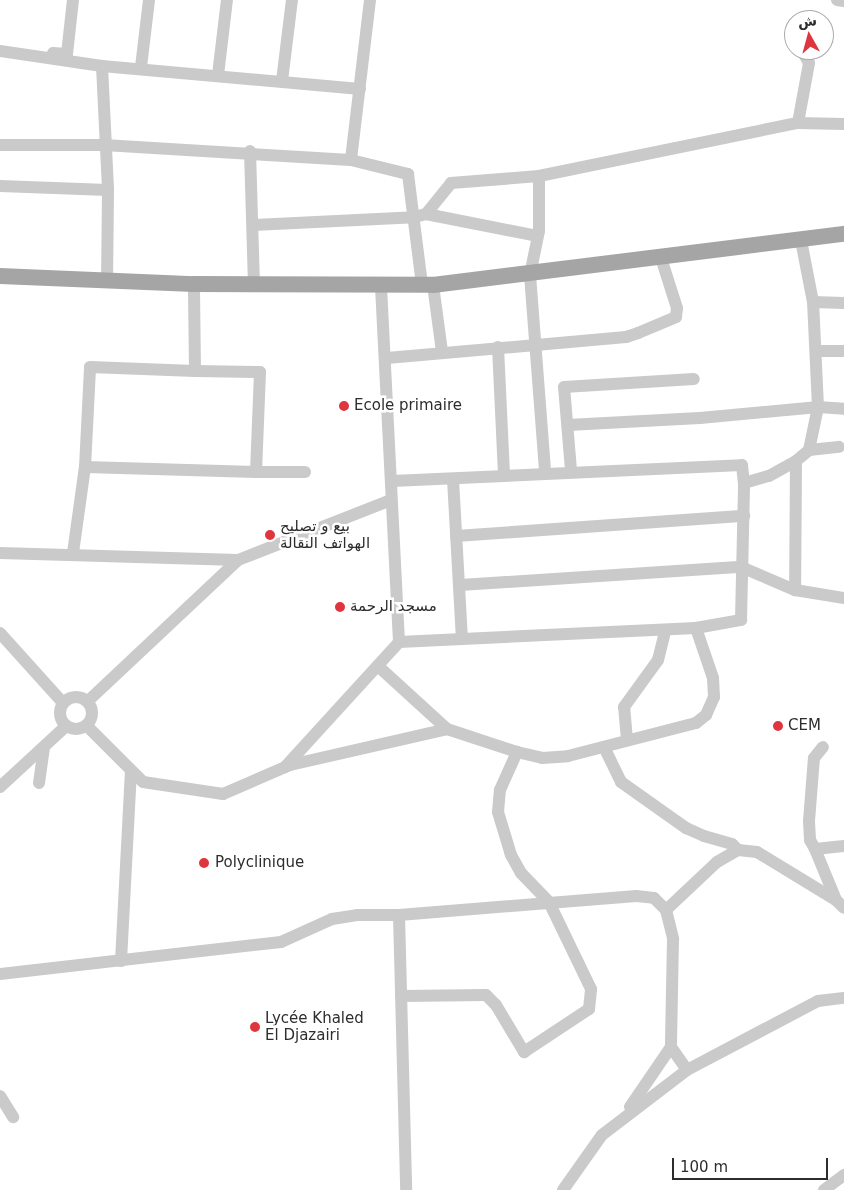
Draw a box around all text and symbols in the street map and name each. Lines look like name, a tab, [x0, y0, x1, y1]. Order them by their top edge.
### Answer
north arrow	[784, 10, 834, 60]
text: ش	[797, 12, 818, 30]
place label: Ecole primaire	[354, 397, 462, 415]
marker: Ecole primaire	[338, 400, 350, 412]
place label: بيع و تصليح الهواتف النقالة	[280, 517, 370, 552]
marker: بيع و تصليح الهواتف النقالة	[264, 529, 276, 541]
place label: مسجد الرحمة	[350, 598, 437, 616]
marker: مسجد الرحمة	[334, 601, 346, 613]
place label: CEM	[788, 717, 821, 735]
marker: CEM	[772, 720, 784, 732]
place label: Polyclinique	[215, 854, 304, 872]
marker: Polyclinique	[197, 856, 211, 870]
place label: Lycée Khaled El Djazairi	[265, 1009, 364, 1044]
marker: Lycée Khaled El Djazairi	[249, 1021, 261, 1033]
scale bar	[674, 1148, 830, 1180]
text: 100 m	[680, 1158, 728, 1176]

